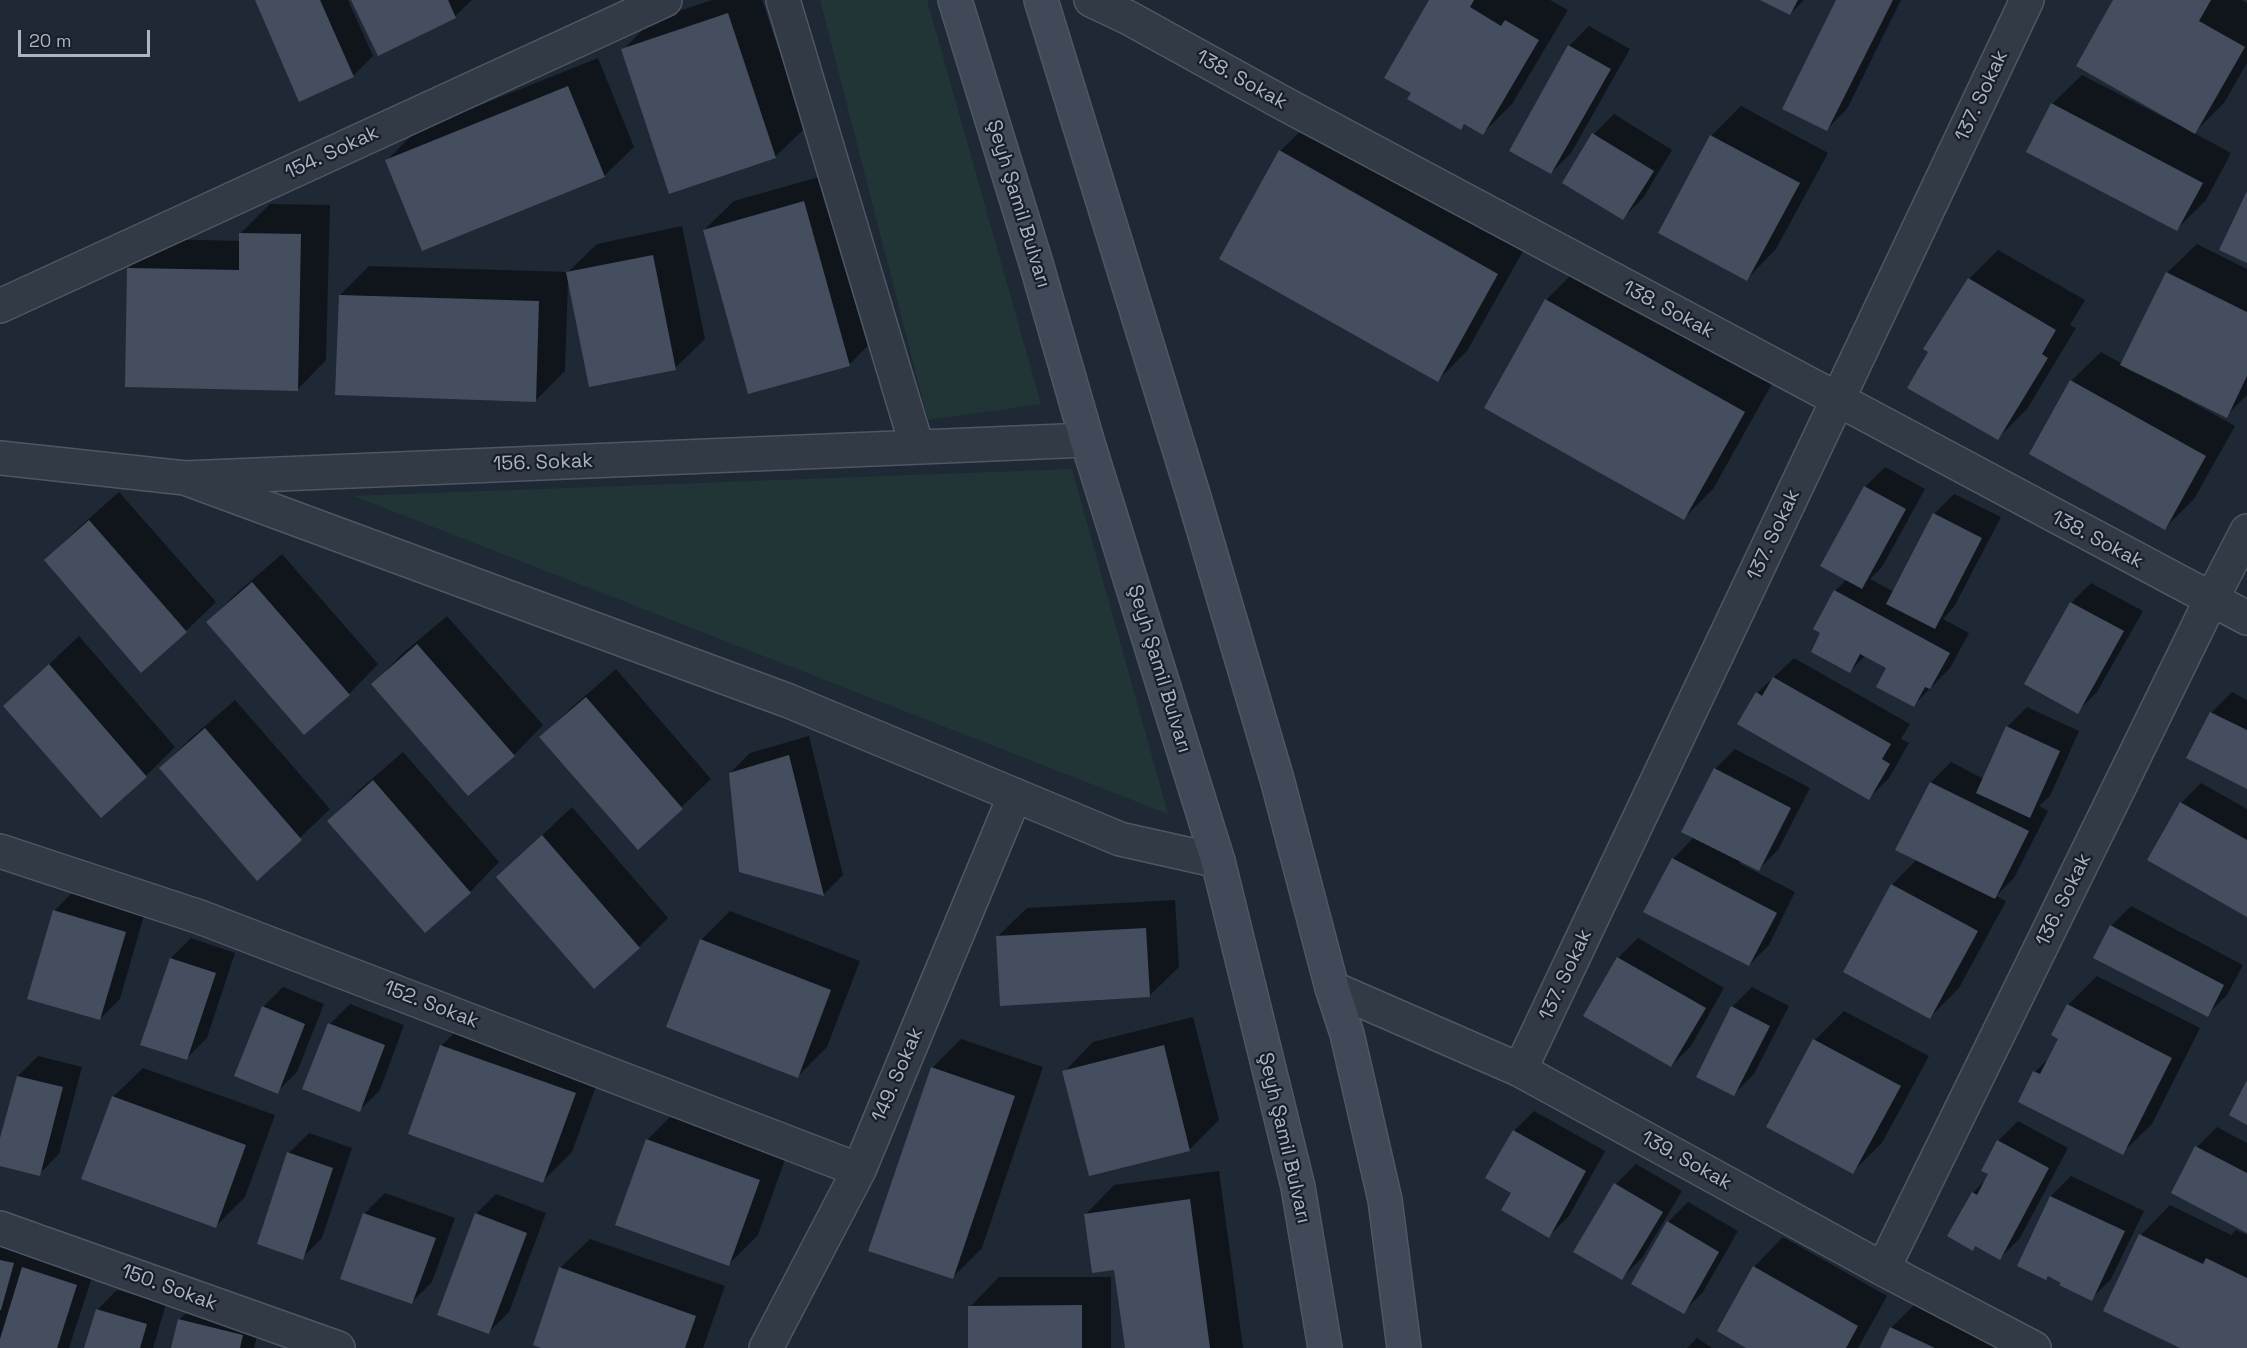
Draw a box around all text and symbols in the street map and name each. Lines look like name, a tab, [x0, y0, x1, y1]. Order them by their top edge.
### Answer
scale bar	[21, 18, 153, 56]
text: 20 m	[29, 29, 72, 52]
street label: 138. Sokak	[1191, 45, 1291, 115]
street label: 137. Sokak	[1950, 47, 2014, 145]
street label: Şeyh Şamil Bulvarı	[981, 117, 1055, 291]
street label: 154. Sokak	[281, 121, 383, 185]
street label: 138. Sokak	[1618, 276, 1718, 344]
street label: 156. Sokak	[493, 449, 593, 477]
street label: 137. Sokak	[1742, 486, 1806, 584]
street label: 138. Sokak	[2047, 506, 2147, 574]
street label: Şeyh Şamil Bulvarı	[1122, 582, 1196, 756]
street label: 136. Sokak	[2031, 850, 2097, 950]
street label: 137. Sokak	[1534, 926, 1598, 1024]
street label: 152. Sokak	[380, 976, 482, 1034]
street label: 149. Sokak	[867, 1024, 929, 1126]
street label: Şeyh Şamil Bulvarı	[1253, 1050, 1315, 1226]
street label: 139. Sokak	[1636, 1126, 1736, 1196]
street label: 150. Sokak	[118, 1260, 220, 1316]

